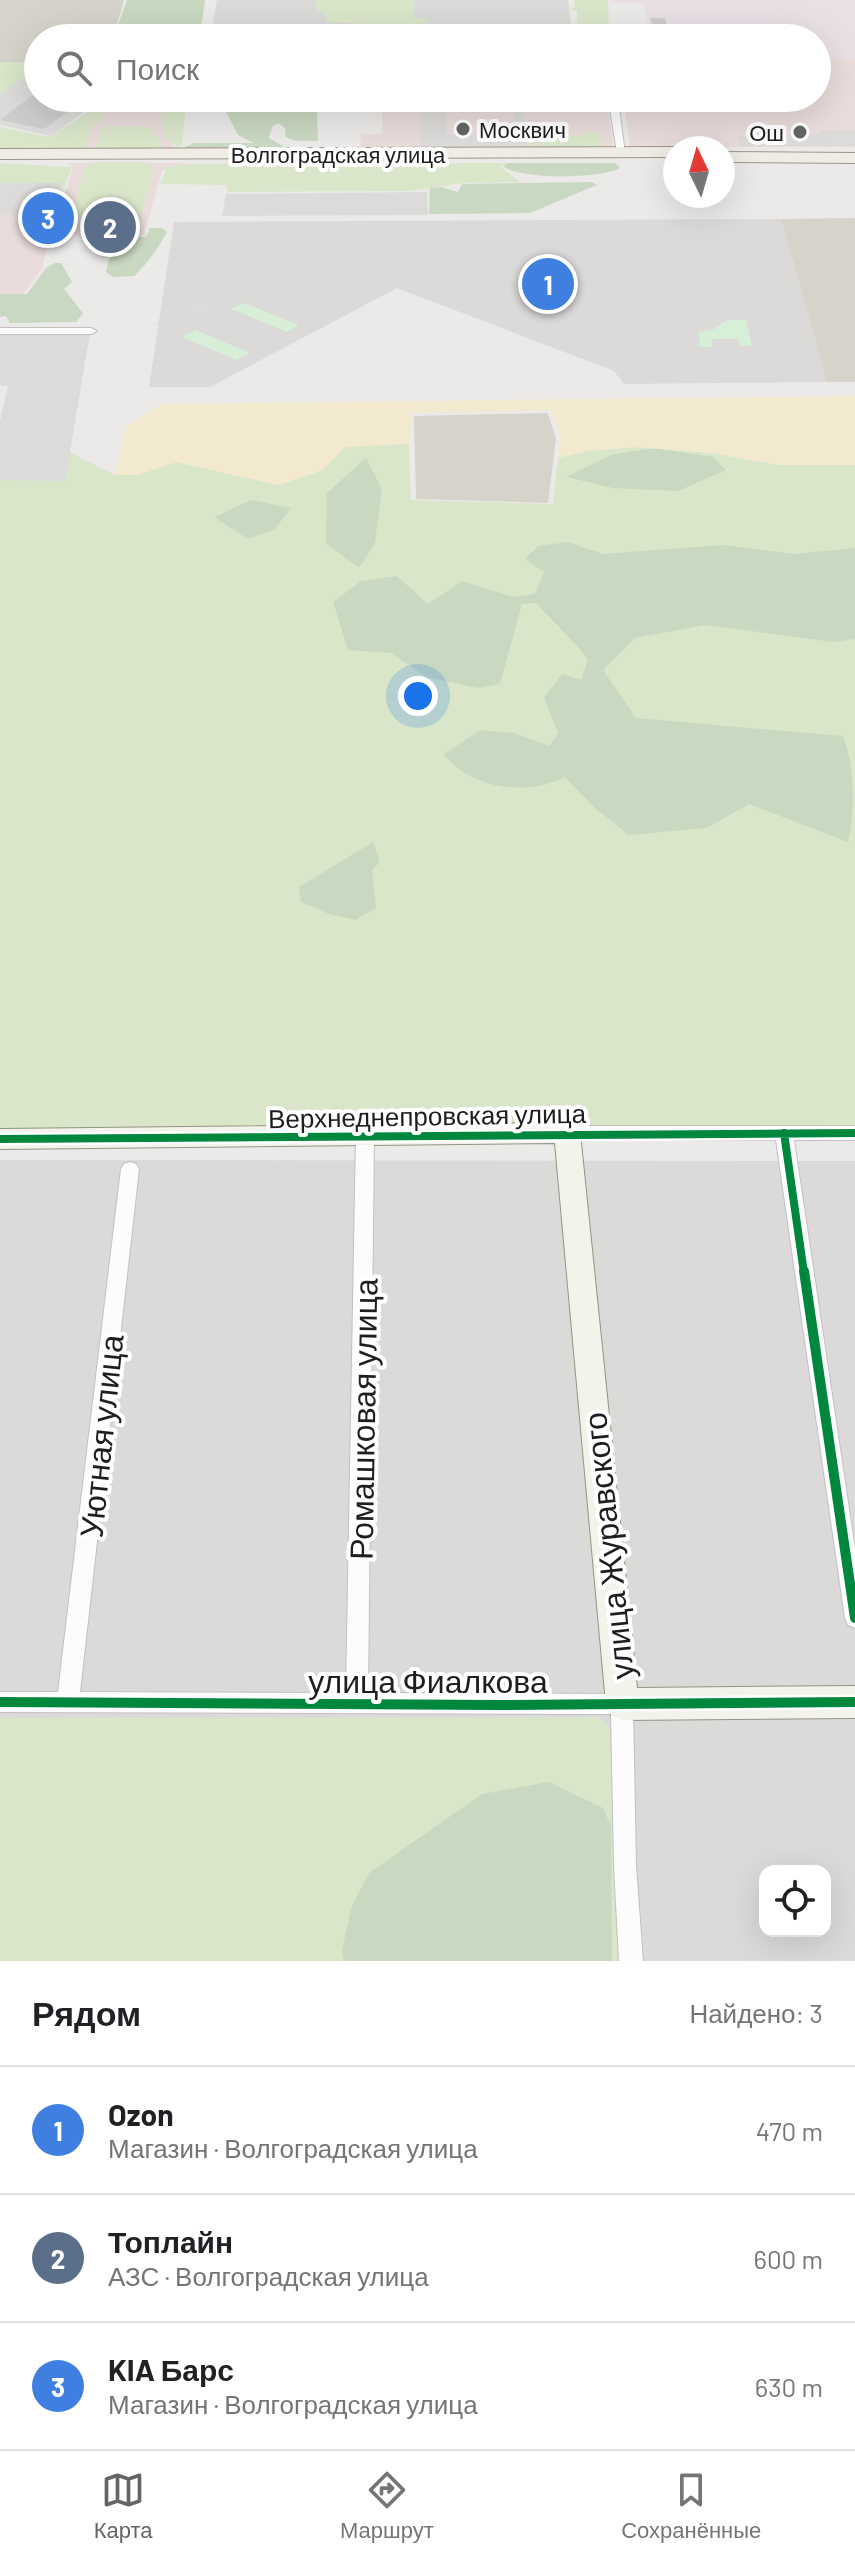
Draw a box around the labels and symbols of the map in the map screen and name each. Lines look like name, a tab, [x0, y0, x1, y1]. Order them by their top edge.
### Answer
place label: Москвич	[479, 116, 566, 142]
place label: Ош	[749, 119, 784, 145]
marker: Москвич	[454, 120, 472, 138]
marker: Ош	[791, 123, 809, 141]
north arrow	[663, 136, 735, 208]
street label: Волгоградская улица	[231, 141, 446, 168]
pin: 3	[22, 188, 74, 248]
pin: 2	[84, 197, 136, 257]
pin: 1	[522, 254, 574, 314]
your location	[398, 676, 438, 716]
street label: Верхнеднепровская улица	[268, 1097, 587, 1133]
street label: Ромашковая улица	[341, 1278, 384, 1560]
street label: Уютная улица	[70, 1332, 131, 1540]
street label: улица Журавского	[574, 1410, 641, 1681]
street label: улица Фиалкова	[308, 1661, 548, 1700]

